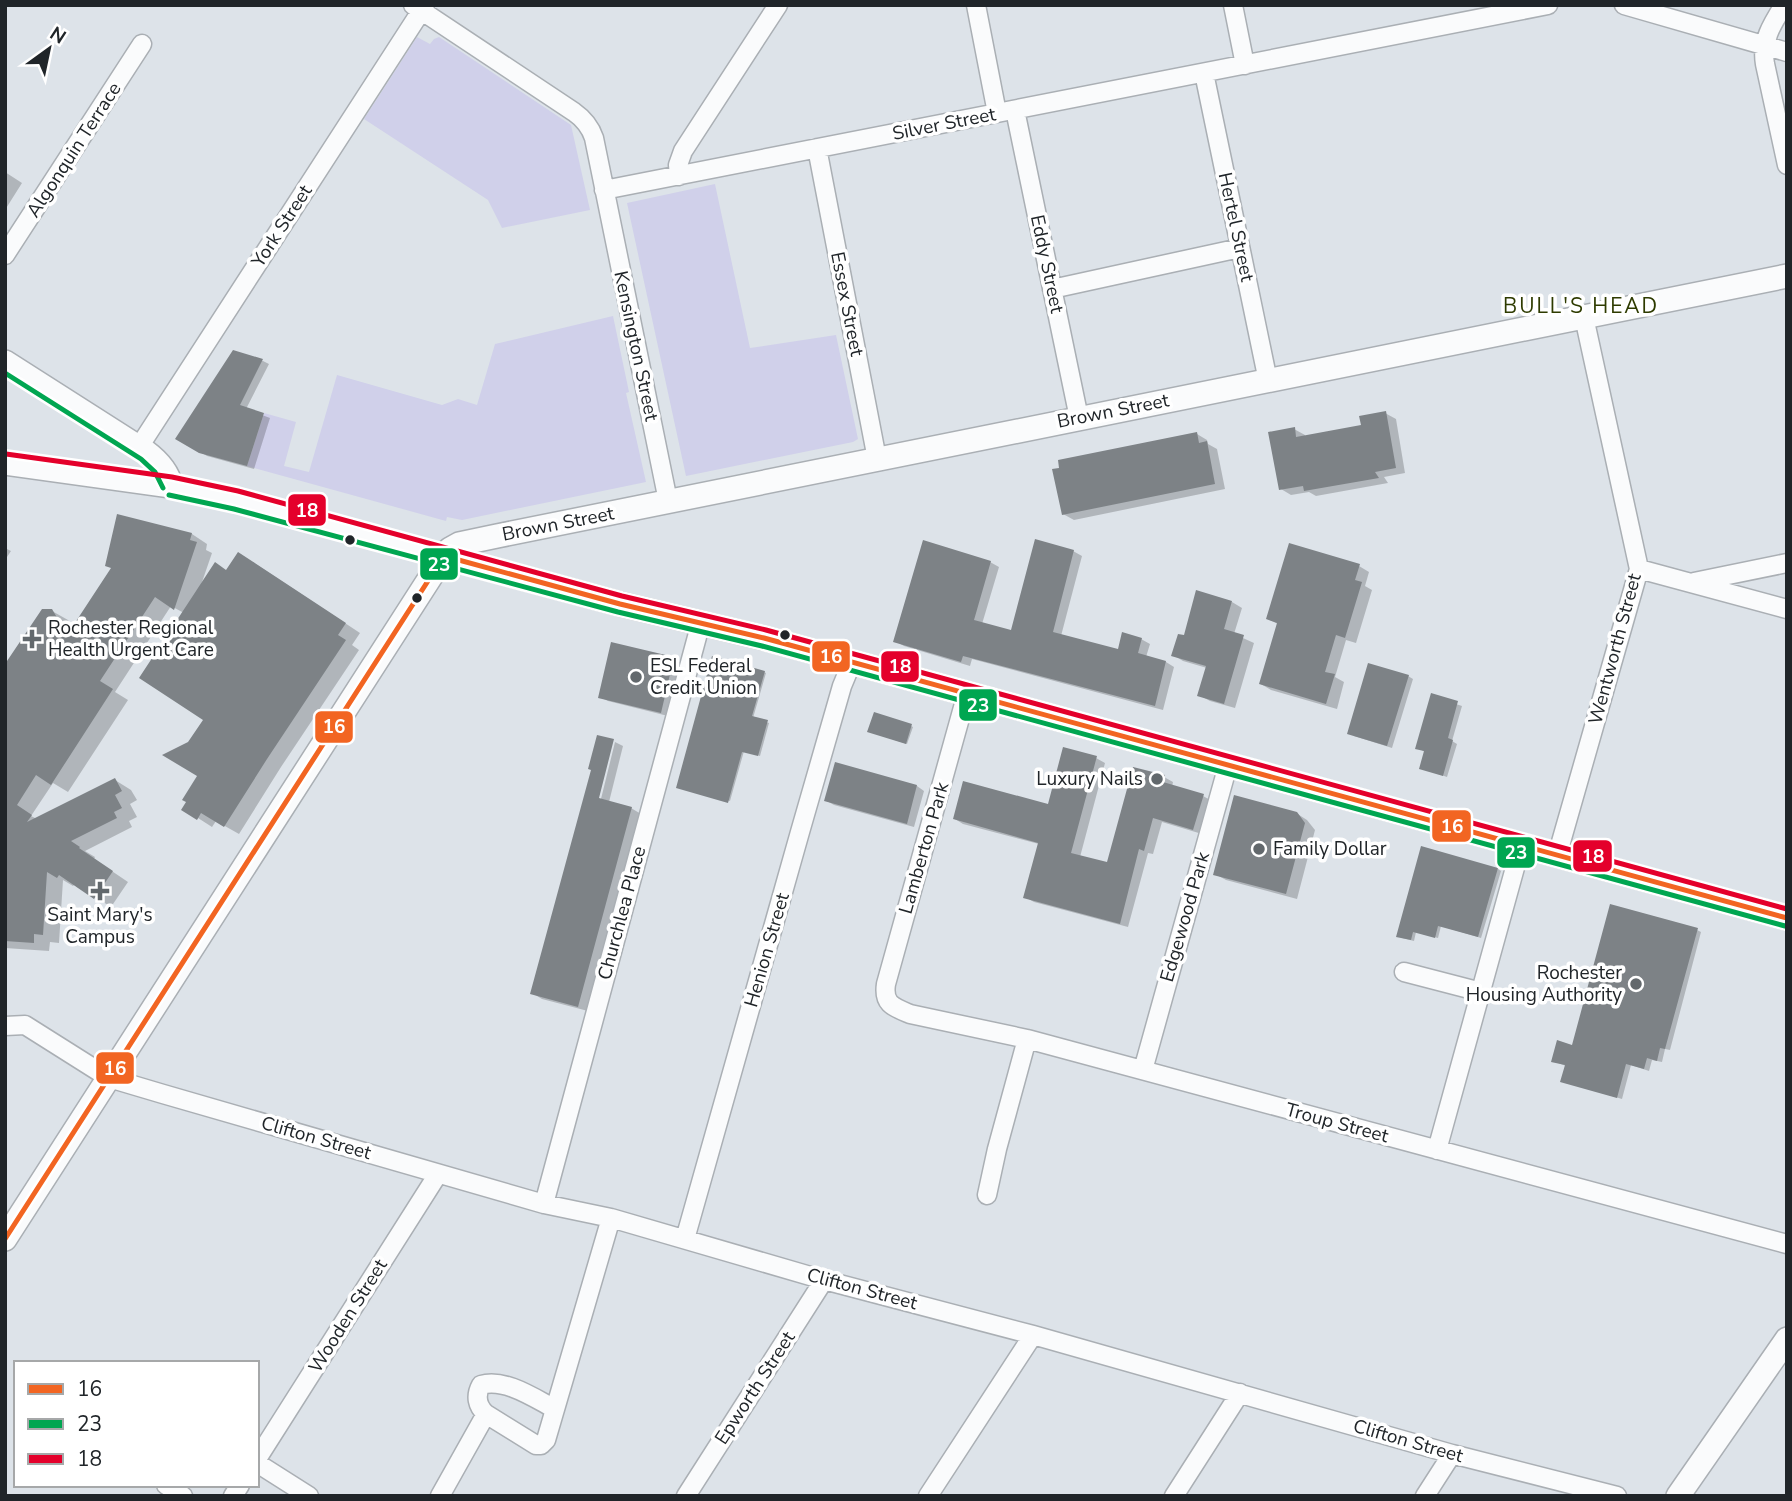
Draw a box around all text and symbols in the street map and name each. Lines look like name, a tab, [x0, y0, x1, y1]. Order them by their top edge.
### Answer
north arrow	[14, 14, 84, 84]
text: N	[45, 21, 71, 50]
street label: Algonquin Terrace	[21, 77, 127, 223]
street label: Silver Street	[890, 101, 998, 147]
street label: Hertel Street	[1212, 170, 1260, 284]
street label: York Street	[245, 179, 319, 273]
street label: Eddy Street	[1024, 213, 1070, 316]
street label: Essex Street	[824, 250, 870, 359]
street label: Kensington Street	[607, 269, 665, 424]
district label: BULL'S HEAD	[1503, 292, 1659, 320]
street label: Brown Street	[1055, 387, 1171, 435]
line badge: 18	[287, 493, 327, 527]
text: 18	[296, 498, 318, 524]
street label: Brown Street	[500, 500, 616, 548]
unlabelled marker	[343, 533, 357, 547]
line badge: 23	[419, 547, 459, 581]
text: 23	[428, 552, 450, 578]
street label: Wentworth Street	[1582, 570, 1648, 727]
unlabelled marker	[410, 591, 424, 605]
place label: Rochester Regional Health Urgent Care	[48, 615, 214, 663]
unlabelled marker	[778, 628, 792, 642]
marker: Rochester Regional Health Urgent Care	[22, 629, 42, 649]
line badge: 16	[811, 640, 851, 673]
text: 16	[820, 644, 842, 670]
line badge: 18	[880, 650, 920, 683]
place label: ESL Federal Credit Union	[650, 653, 757, 701]
text: 18	[889, 654, 911, 680]
marker: ESL Federal Credit Union	[628, 669, 644, 685]
line badge: 23	[958, 688, 998, 722]
text: 23	[967, 693, 989, 719]
line badge: 16	[314, 710, 354, 744]
text: 16	[323, 714, 345, 740]
place label: Luxury Nails	[1036, 766, 1143, 792]
marker: Luxury Nails	[1149, 771, 1165, 787]
street label: Lamberton Park	[893, 779, 955, 917]
line badge: 16	[1431, 809, 1472, 843]
text: 16	[1441, 814, 1463, 840]
place label: Family Dollar	[1273, 836, 1387, 862]
line badge: 23	[1496, 836, 1536, 869]
line badge: 18	[1572, 839, 1613, 873]
text: 23	[1505, 840, 1527, 866]
marker: Family Dollar	[1251, 841, 1267, 857]
street label: Churchlea Place	[592, 843, 652, 983]
text: 18	[1582, 844, 1604, 870]
street label: Edgewood Park	[1154, 849, 1216, 985]
marker: Saint Mary's Campus	[90, 881, 110, 901]
street label: Henion Street	[738, 889, 796, 1010]
place label: Saint Mary's Campus	[47, 902, 153, 950]
place label: Rochester Housing Authority	[1466, 960, 1622, 1008]
marker: Rochester Housing Authority	[1628, 976, 1644, 992]
line badge: 16	[95, 1051, 135, 1085]
text: 16	[104, 1056, 126, 1082]
street label: Troup Street	[1283, 1097, 1392, 1149]
street label: Clifton Street	[258, 1110, 374, 1166]
street label: Wooden Street	[303, 1254, 394, 1378]
street label: Clifton Street	[804, 1262, 920, 1316]
street label: Epworth Street	[709, 1326, 801, 1450]
legend	[14, 1361, 259, 1487]
text: 16	[77, 1375, 102, 1403]
text: 23	[77, 1410, 102, 1438]
street label: Clifton Street	[1350, 1413, 1466, 1469]
text: 18	[77, 1445, 102, 1473]

